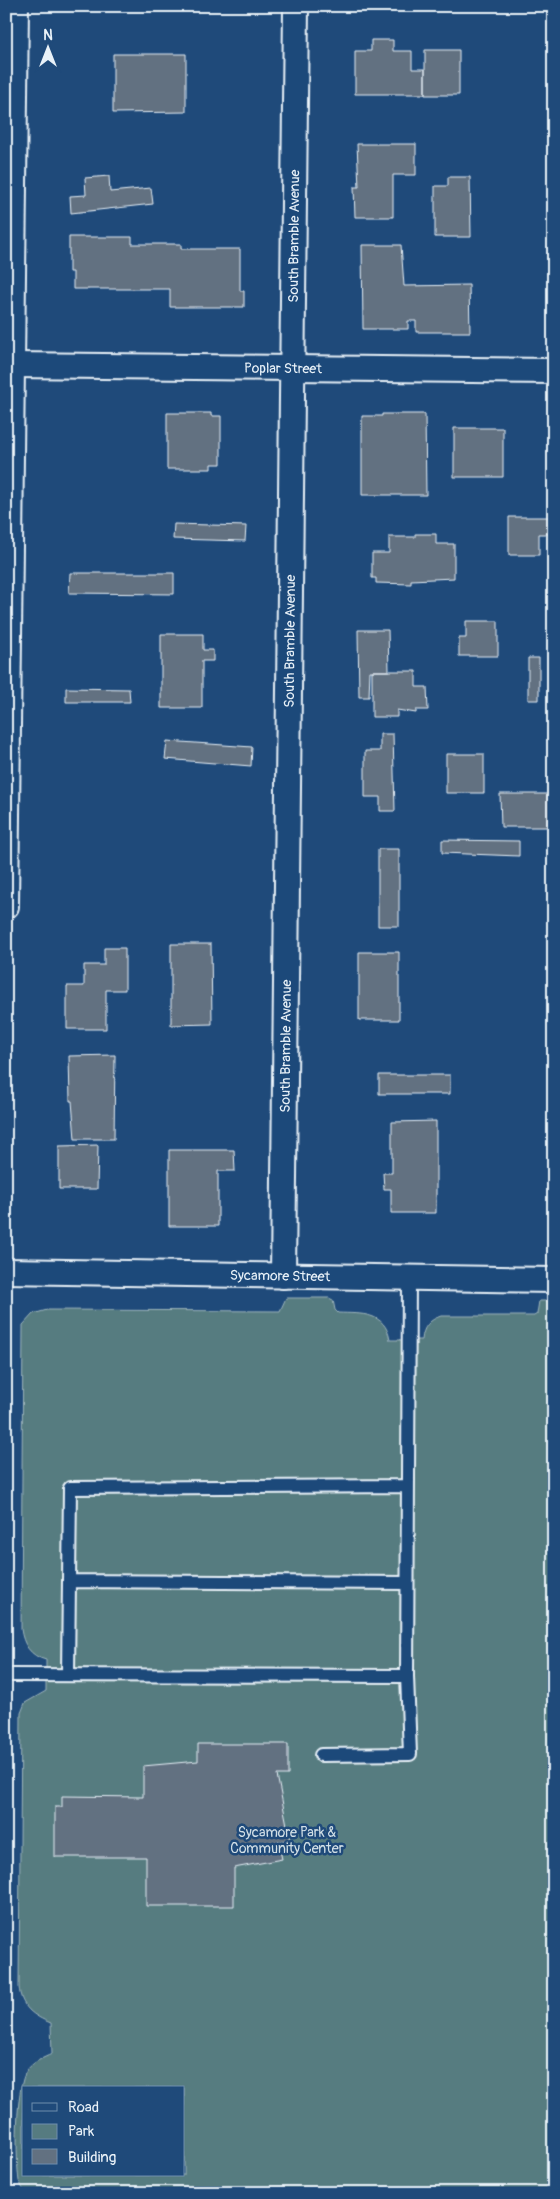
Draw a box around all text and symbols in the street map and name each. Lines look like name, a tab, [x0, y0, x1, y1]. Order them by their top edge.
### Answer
north arrow	[22, 22, 72, 72]
text: N	[43, 27, 53, 44]
street label: South Bramble Avenue	[284, 169, 303, 303]
street label: Poplar Street	[244, 359, 322, 377]
street label: South Bramble Avenue	[280, 574, 299, 708]
street label: South Bramble Avenue	[276, 979, 295, 1113]
street label: Sycamore Street	[230, 1266, 331, 1285]
park label: Sycamore Park & Community Center	[230, 1824, 344, 1857]
legend	[22, 2086, 185, 2176]
text: Road	[68, 2098, 99, 2117]
text: Park	[68, 2122, 95, 2141]
text: Building	[68, 2148, 116, 2167]

